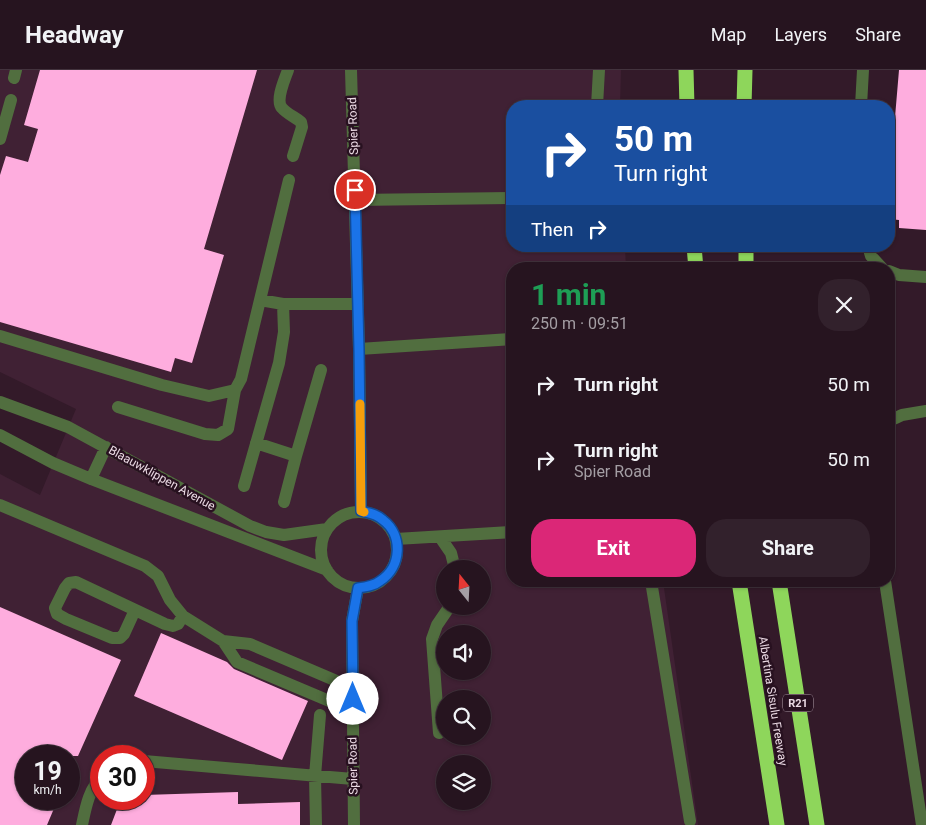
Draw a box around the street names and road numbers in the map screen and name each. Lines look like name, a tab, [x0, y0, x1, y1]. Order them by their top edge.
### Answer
street label: Spier Road	[345, 97, 361, 155]
street label: Blaauwklippen Avenue	[106, 443, 218, 513]
street label: Albertina Sisulu Freeway	[756, 635, 790, 767]
road number: R21	[783, 694, 813, 711]
street label: Spier Road	[345, 737, 361, 795]

